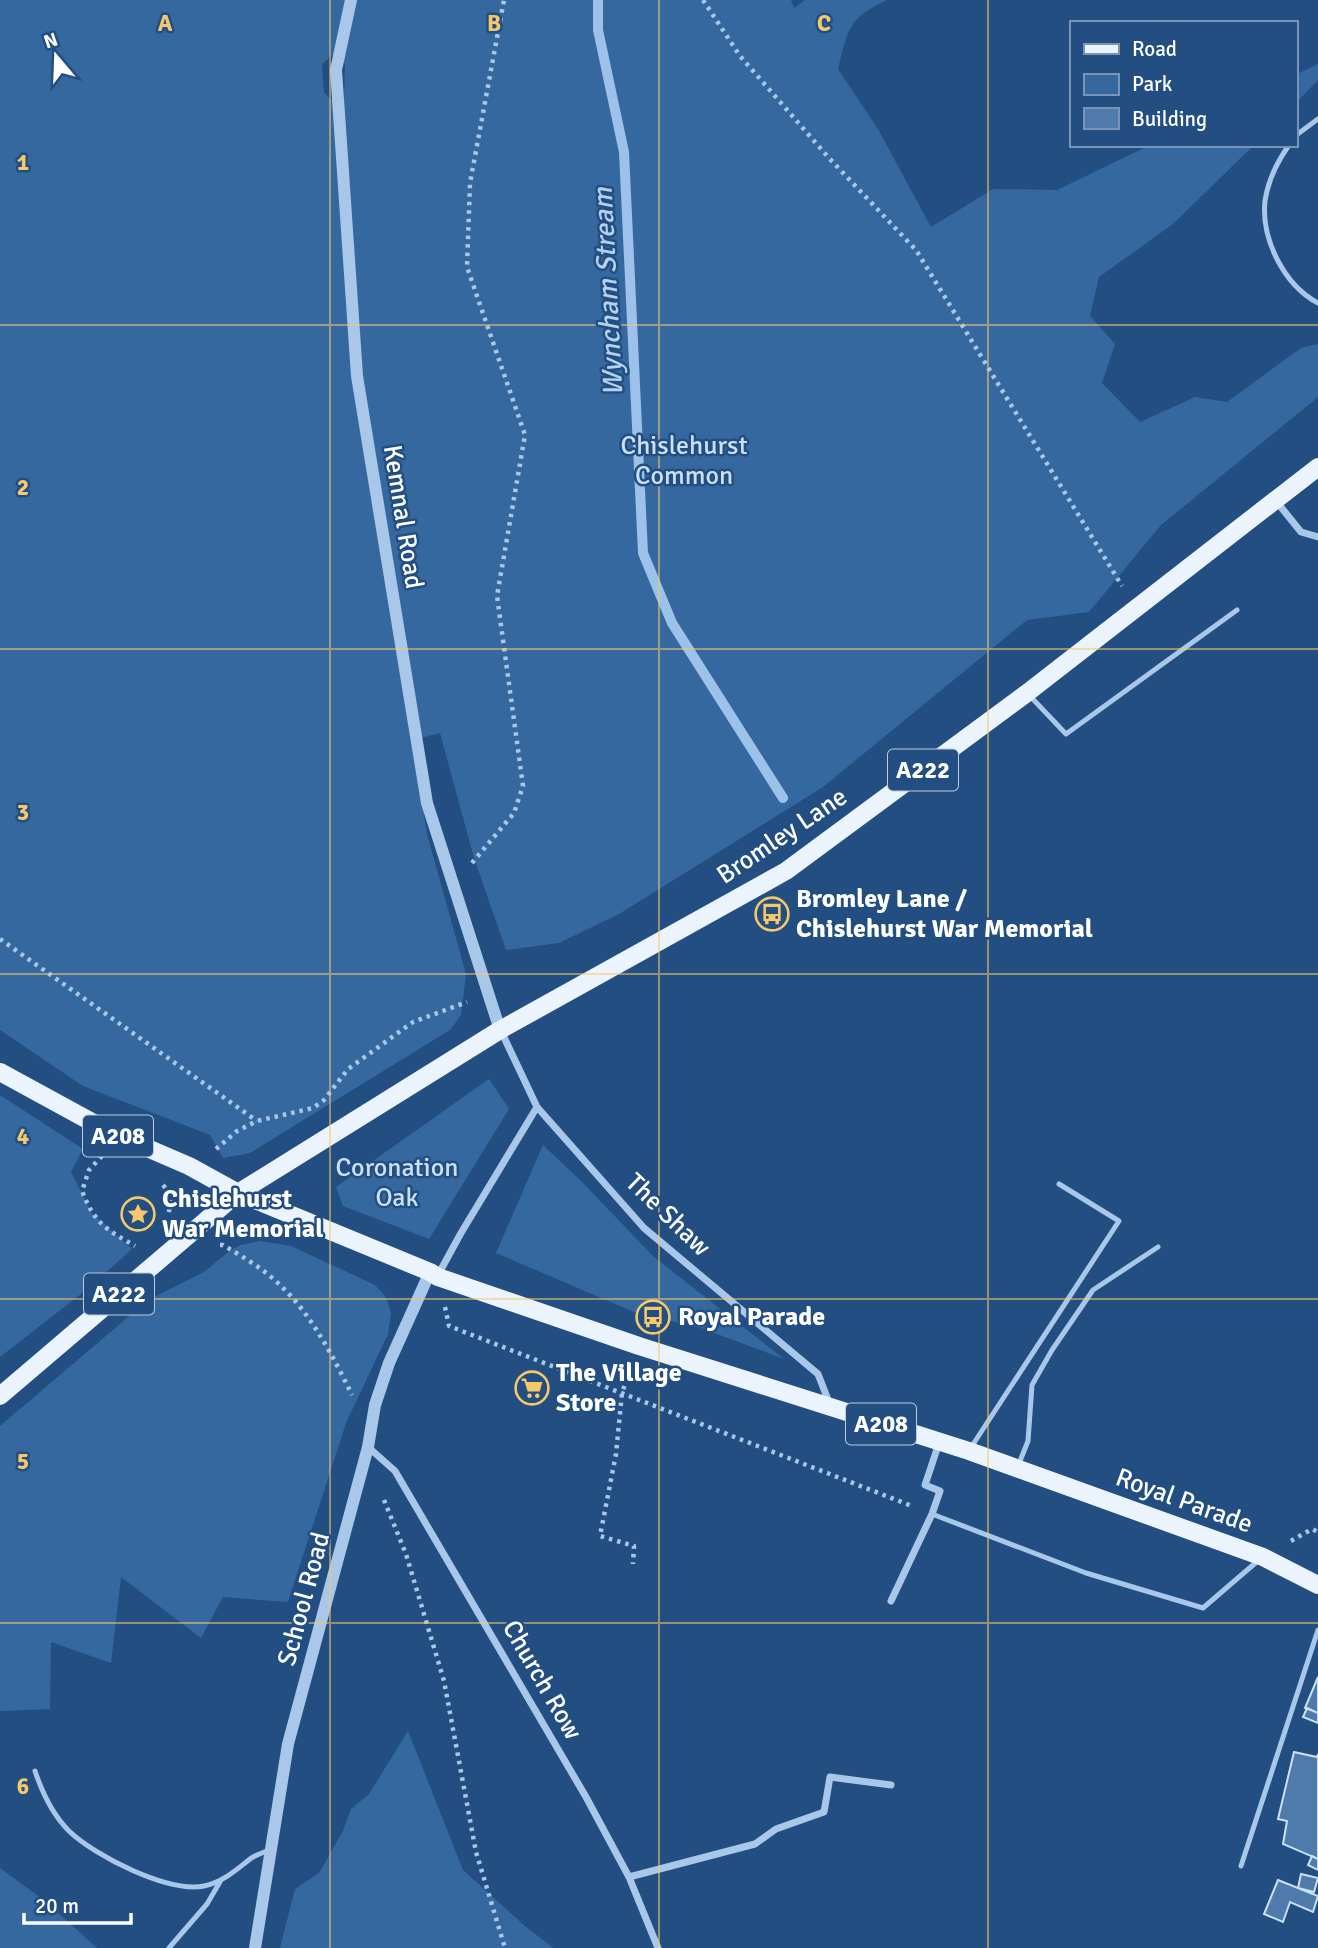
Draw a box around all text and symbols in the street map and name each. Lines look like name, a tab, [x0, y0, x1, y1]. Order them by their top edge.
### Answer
text: A	[158, 9, 173, 38]
text: B	[487, 9, 501, 38]
text: C	[817, 9, 831, 38]
north arrow	[21, 21, 91, 91]
legend	[1070, 21, 1297, 147]
text: N	[41, 27, 61, 54]
text: Road	[1132, 36, 1177, 62]
text: Park	[1132, 71, 1173, 97]
text: Building	[1132, 106, 1207, 132]
text: 1	[17, 148, 29, 177]
water label: Wyncham Stream	[586, 186, 630, 397]
park label: Chislehurst Common	[620, 430, 748, 492]
street label: Kemnal Road	[376, 443, 430, 591]
text: 2	[17, 473, 29, 502]
road number: A222	[888, 750, 958, 790]
street label: Bromley Lane	[711, 781, 853, 891]
text: 3	[17, 798, 29, 827]
place label: Bromley Lane / Chislehurst War Memorial	[796, 883, 1093, 945]
bus stop icon: Bromley Lane / Chislehurst War Memorial	[753, 895, 791, 933]
road number: A208	[83, 1116, 153, 1156]
text: 4	[17, 1122, 29, 1151]
park label: Coronation Oak	[336, 1152, 458, 1214]
street label: The Shaw	[619, 1167, 717, 1263]
place label: Chislehurst War Memorial	[162, 1183, 323, 1245]
place icon: Chislehurst War Memorial	[119, 1195, 157, 1233]
road number: A222	[84, 1274, 154, 1314]
bus stop icon: Royal Parade	[634, 1298, 672, 1336]
place label: Royal Parade	[678, 1301, 825, 1333]
place label: The Village Store	[556, 1357, 682, 1419]
supermarket icon: The Village Store	[513, 1369, 551, 1407]
road number: A208	[846, 1404, 916, 1444]
text: 5	[17, 1447, 29, 1476]
street label: Royal Parade	[1111, 1461, 1257, 1541]
street label: School Road	[271, 1529, 337, 1669]
street label: Church Row	[495, 1615, 589, 1746]
text: 6	[17, 1772, 29, 1801]
scale bar	[24, 1882, 131, 1926]
text: 20 m	[35, 1893, 79, 1919]

